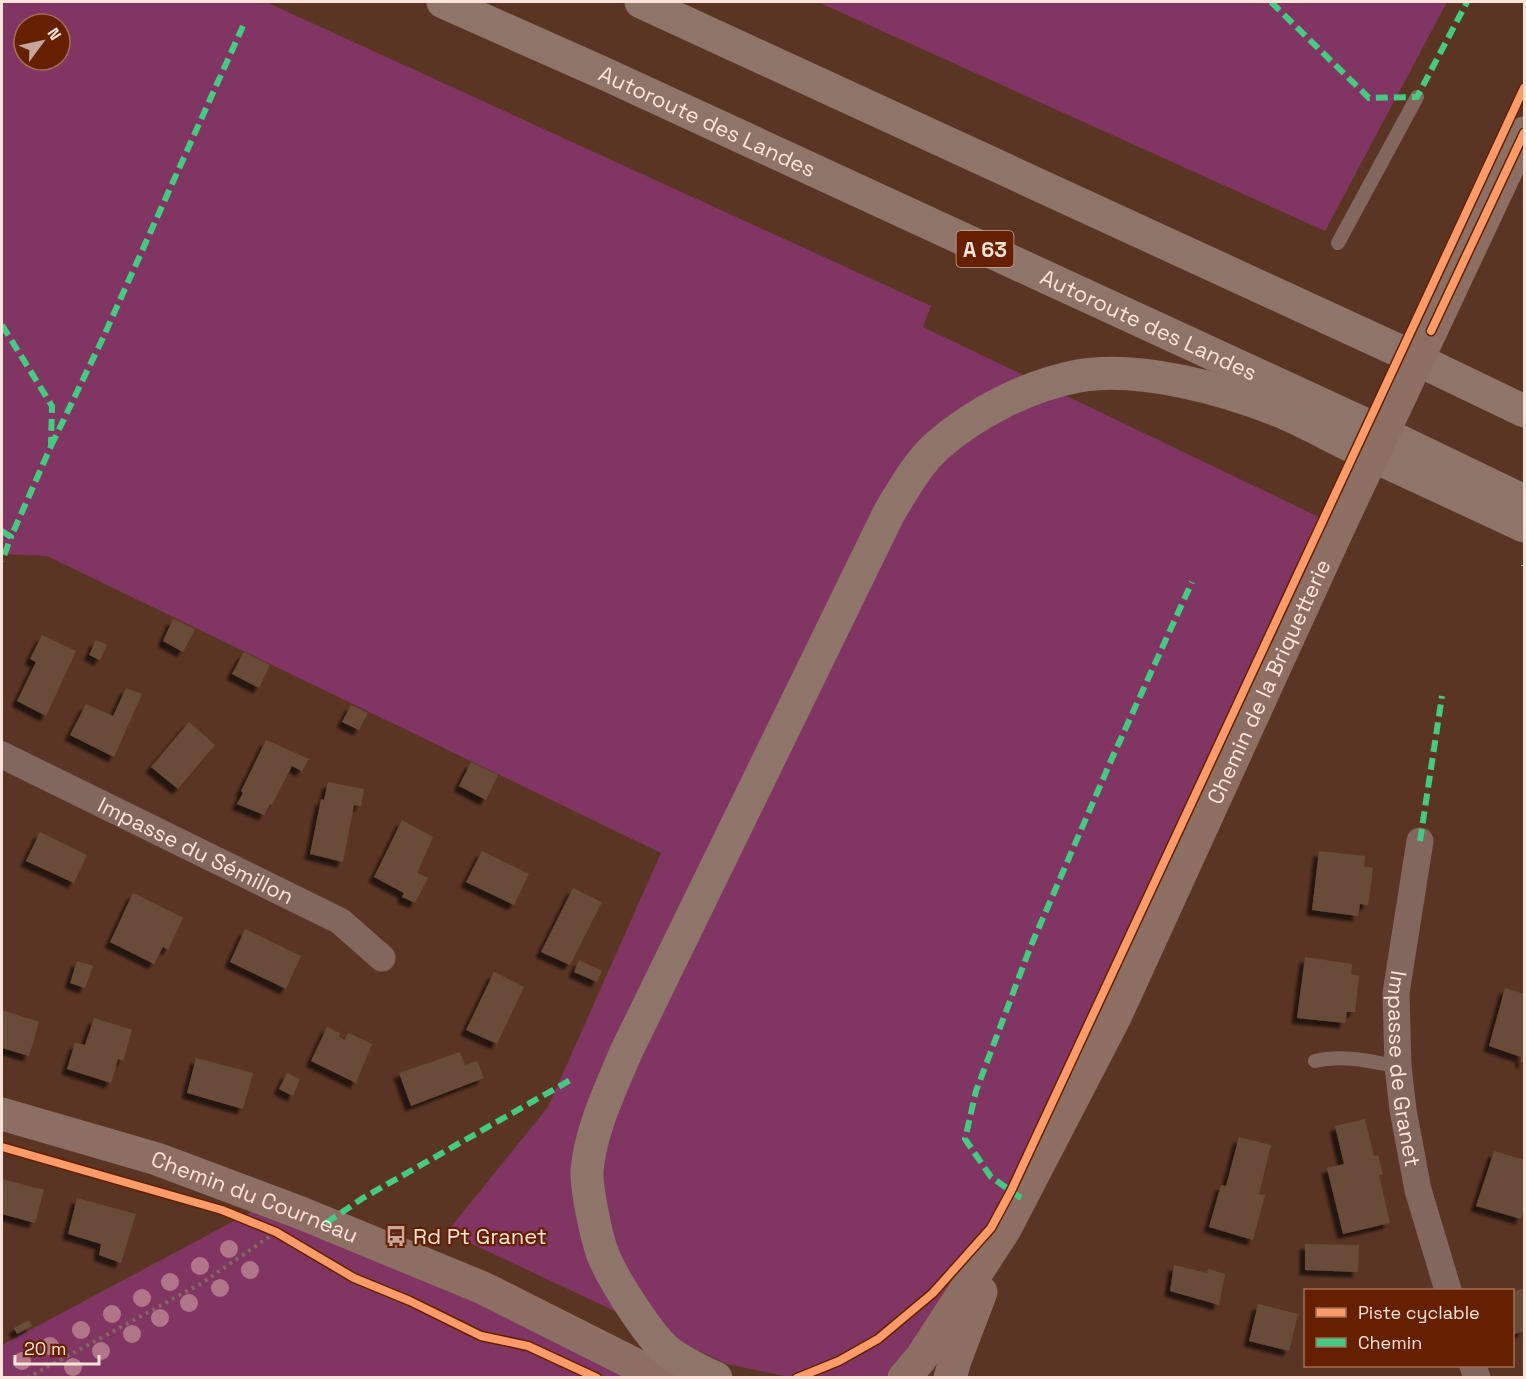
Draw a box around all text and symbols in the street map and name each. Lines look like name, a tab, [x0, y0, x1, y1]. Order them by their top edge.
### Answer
north arrow	[12, 12, 72, 72]
text: N	[42, 24, 66, 44]
street label: Autoroute des Landes	[595, 59, 820, 183]
road number: A 63	[956, 231, 1014, 267]
street label: Autoroute des Landes	[1036, 263, 1262, 387]
street label: Chemin de la Briquetterie	[1200, 554, 1337, 808]
street label: Impasse du Sémillon	[93, 790, 299, 910]
street label: Impasse de Granet	[1382, 969, 1427, 1169]
street label: Chemin du Courneau	[147, 1144, 362, 1249]
place label: Rd Pt Granet	[413, 1222, 547, 1250]
bus stop icon: Rd Pt Granet	[384, 1224, 408, 1248]
legend	[1304, 1289, 1514, 1367]
text: Piste cyclable	[1358, 1301, 1480, 1324]
scale bar	[15, 1328, 99, 1366]
text: Chemin	[1358, 1331, 1422, 1354]
text: 20 m	[24, 1337, 67, 1360]

